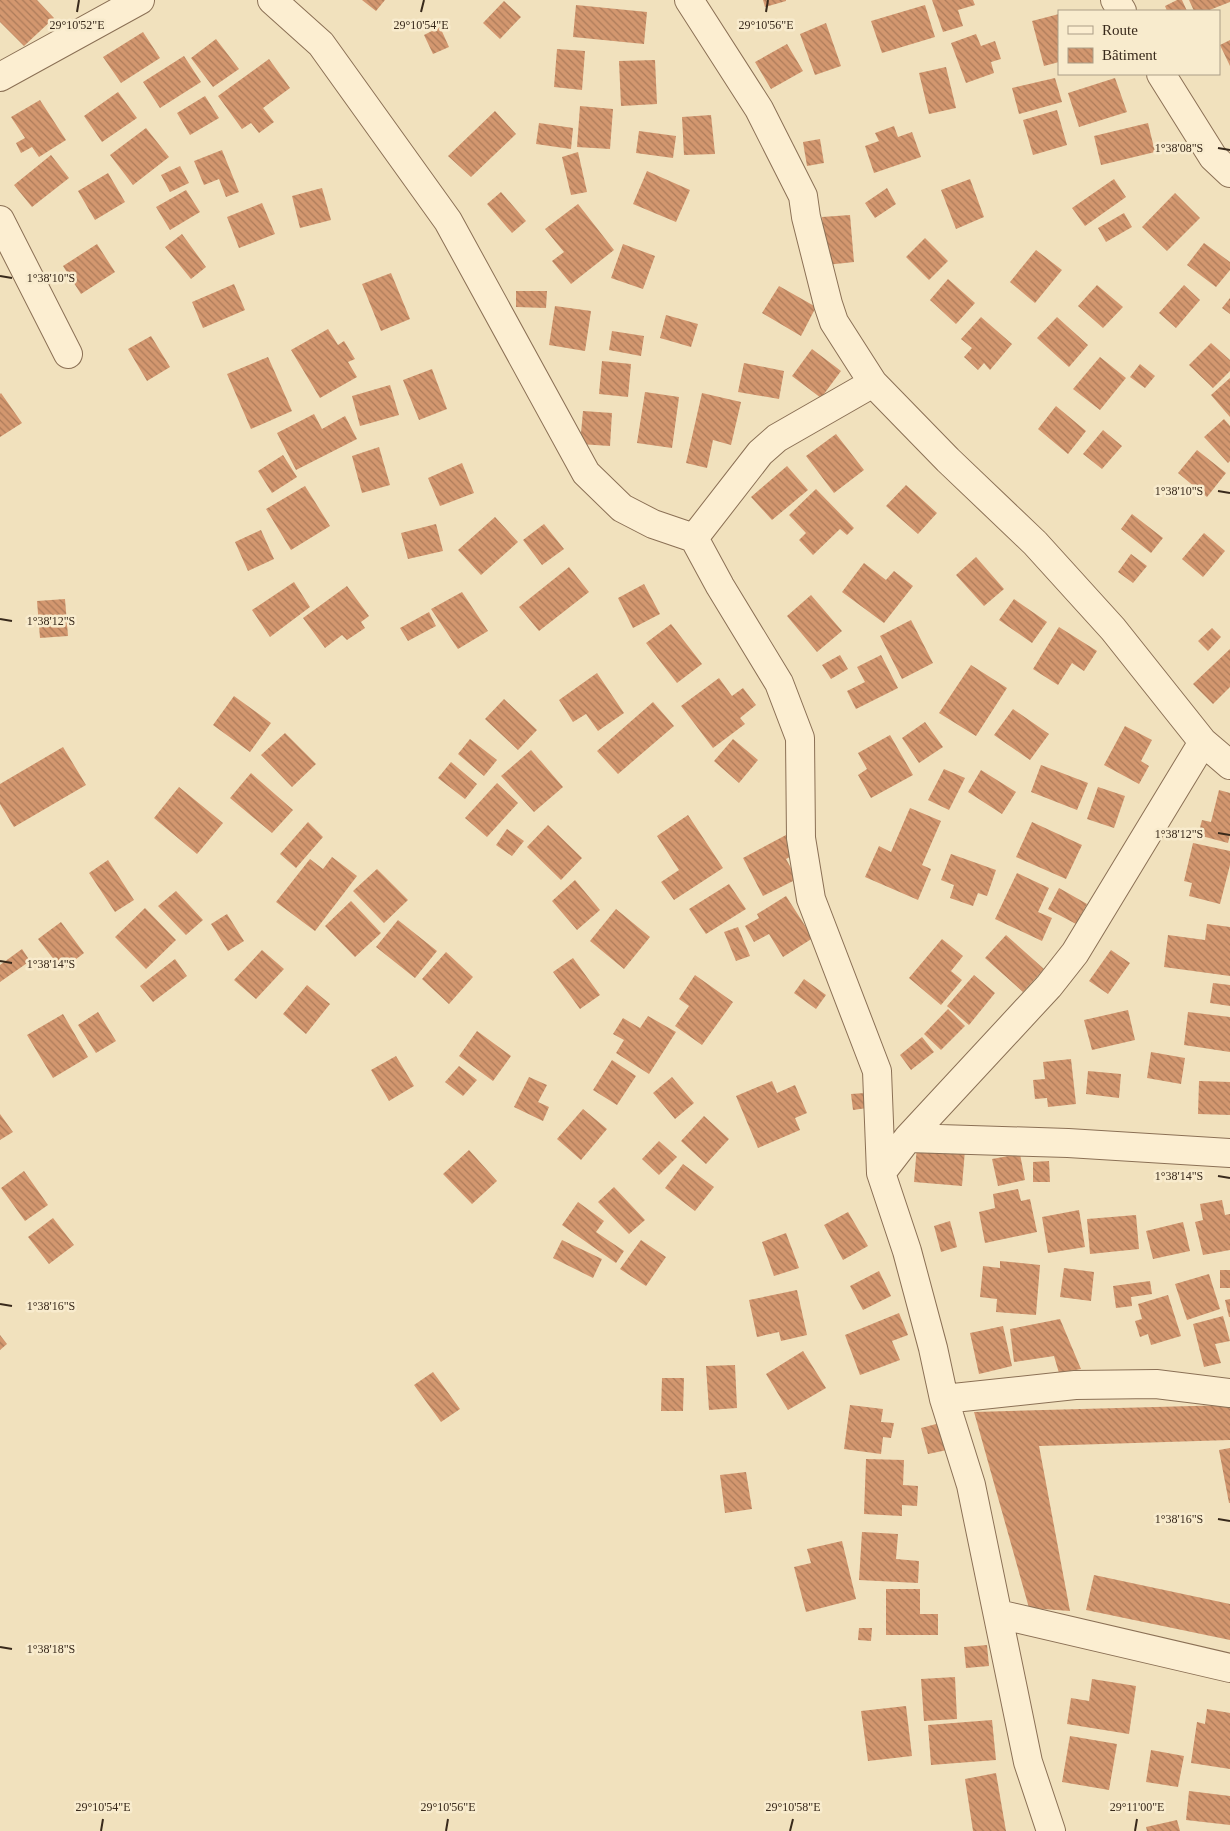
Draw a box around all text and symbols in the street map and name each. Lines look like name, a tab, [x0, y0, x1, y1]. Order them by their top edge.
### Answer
legend	[1058, 10, 1220, 75]
text: 29°10'52"E	[49, 18, 105, 32]
text: 29°10'54"E	[393, 18, 449, 32]
text: 29°10'56"E	[738, 18, 794, 32]
text: Route	[1102, 22, 1138, 38]
text: Bâtiment	[1102, 47, 1158, 63]
text: 1°38'08"S	[1155, 141, 1203, 155]
text: 1°38'10"S	[27, 271, 75, 285]
text: 1°38'10"S	[1155, 484, 1203, 498]
text: 1°38'12"S	[27, 614, 75, 628]
text: 1°38'12"S	[1155, 827, 1203, 841]
text: 1°38'14"S	[27, 957, 75, 971]
text: 1°38'14"S	[1155, 1169, 1203, 1183]
text: 1°38'16"S	[27, 1299, 75, 1313]
text: 1°38'16"S	[1155, 1512, 1203, 1526]
text: 1°38'18"S	[27, 1642, 75, 1656]
text: 29°10'54"E	[75, 1800, 131, 1814]
text: 29°10'56"E	[420, 1800, 476, 1814]
text: 29°10'58"E	[765, 1800, 821, 1814]
text: 29°11'00"E	[1110, 1800, 1164, 1814]

